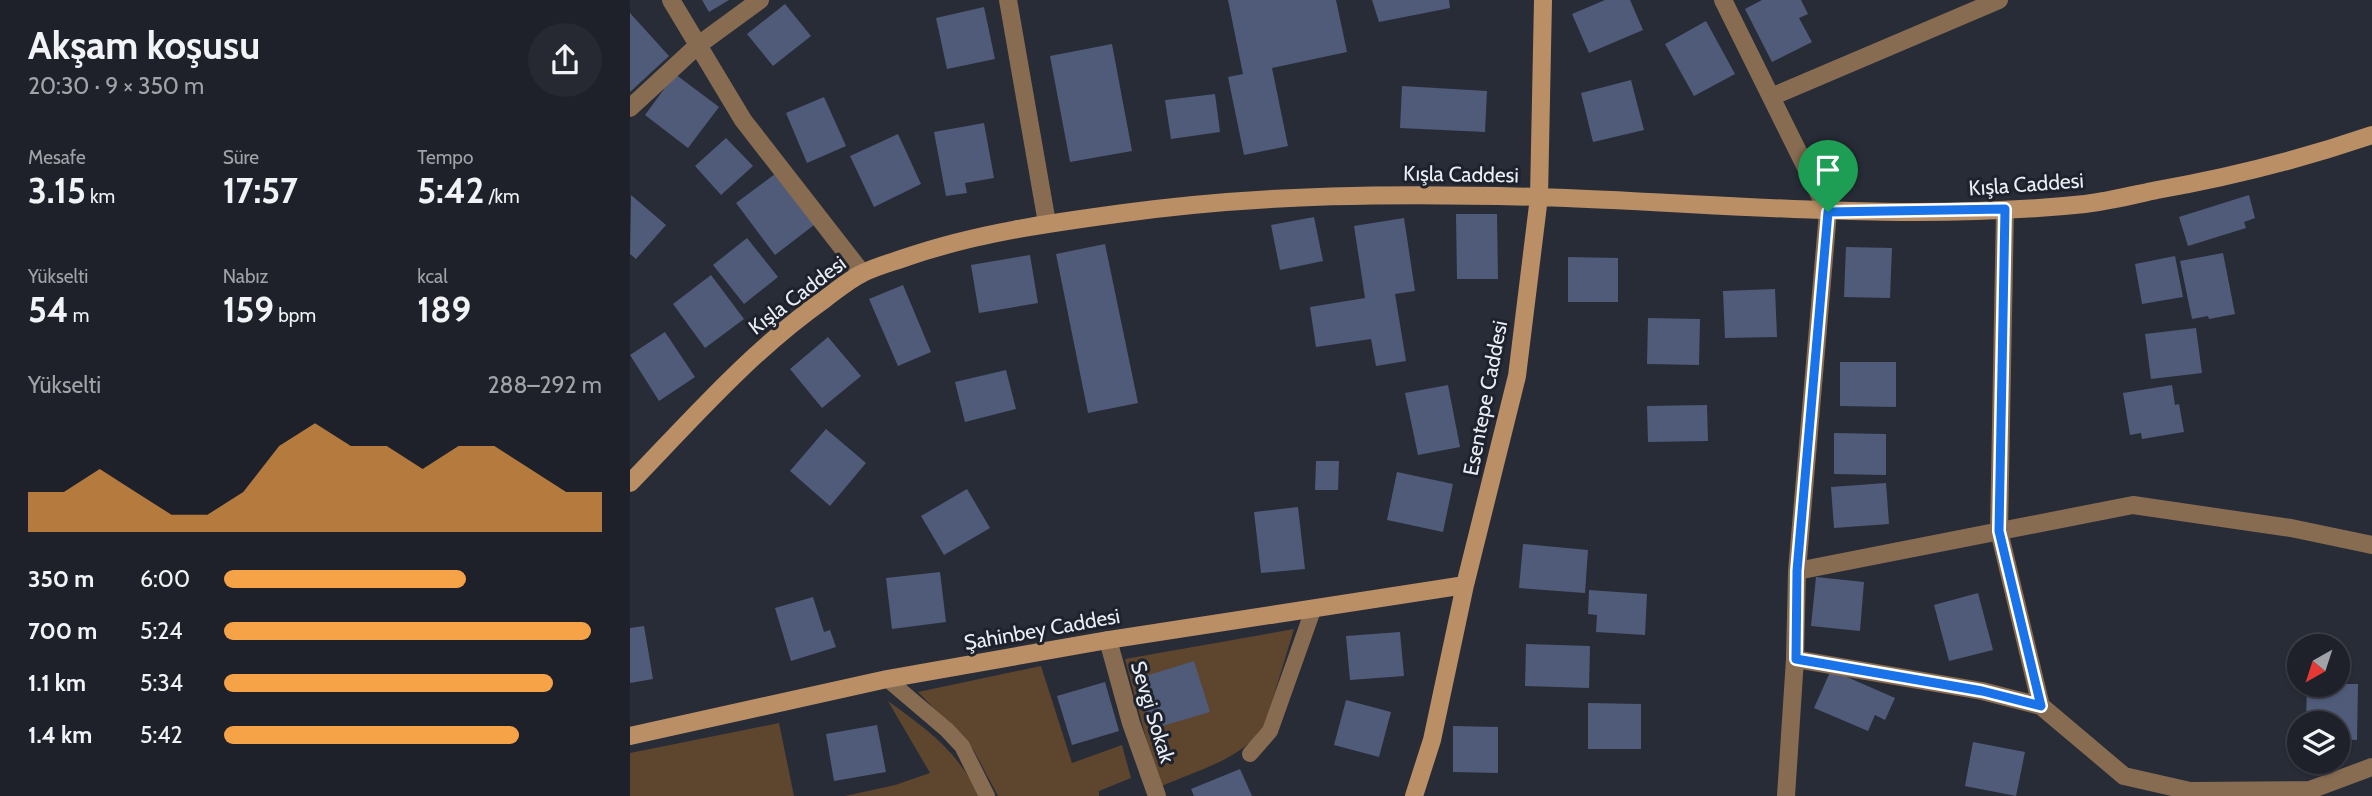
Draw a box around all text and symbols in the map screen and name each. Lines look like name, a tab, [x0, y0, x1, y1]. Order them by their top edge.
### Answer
text: Akşam koşusu	[28, 22, 260, 69]
button: share	[528, 23, 602, 97]
text: 20:30 · 9 × 350 m	[28, 72, 204, 100]
pin	[1798, 140, 1858, 212]
text: Mesafe	[28, 146, 86, 169]
text: Süre	[223, 146, 259, 169]
text: Tempo	[417, 146, 473, 169]
icon: arrive	[1809, 151, 1847, 189]
street label: Kışla Caddesi	[1403, 160, 1519, 188]
street label: Kışla Caddesi	[1968, 168, 2084, 200]
text: 3.15	[28, 169, 86, 212]
text: 17:57	[223, 169, 298, 212]
text: 5:42	[417, 169, 484, 212]
text: km	[86, 185, 115, 208]
text: /km	[484, 185, 520, 208]
street label: Kışla Caddesi	[743, 250, 851, 340]
text: Yükselti	[28, 265, 88, 288]
text: Nabız	[223, 265, 268, 288]
text: kcal	[417, 265, 448, 288]
text: 54	[28, 288, 69, 331]
text: 159	[223, 288, 274, 331]
text: 189	[417, 288, 471, 331]
text: m	[69, 304, 89, 327]
text: bpm	[274, 304, 316, 327]
street label: Esentepe Caddesi	[1458, 318, 1512, 478]
text: Yükselti	[28, 371, 101, 399]
text: 288–292 m	[487, 371, 602, 399]
text: 350 m	[28, 565, 94, 593]
text: 6:00	[140, 565, 190, 593]
street label: Şahinbey Caddesi	[962, 603, 1122, 655]
text: 700 m	[28, 617, 97, 645]
text: 5:24	[140, 617, 183, 645]
north arrow	[2287, 634, 2350, 696]
map controls	[2287, 634, 2350, 774]
street label: Sevgi Sokak	[1126, 658, 1181, 767]
text: 1.1 km	[28, 669, 86, 697]
text: 5:34	[140, 669, 183, 697]
button: layers	[2287, 711, 2350, 774]
text: 1.4 km	[28, 721, 92, 749]
text: 5:42	[140, 721, 183, 749]

